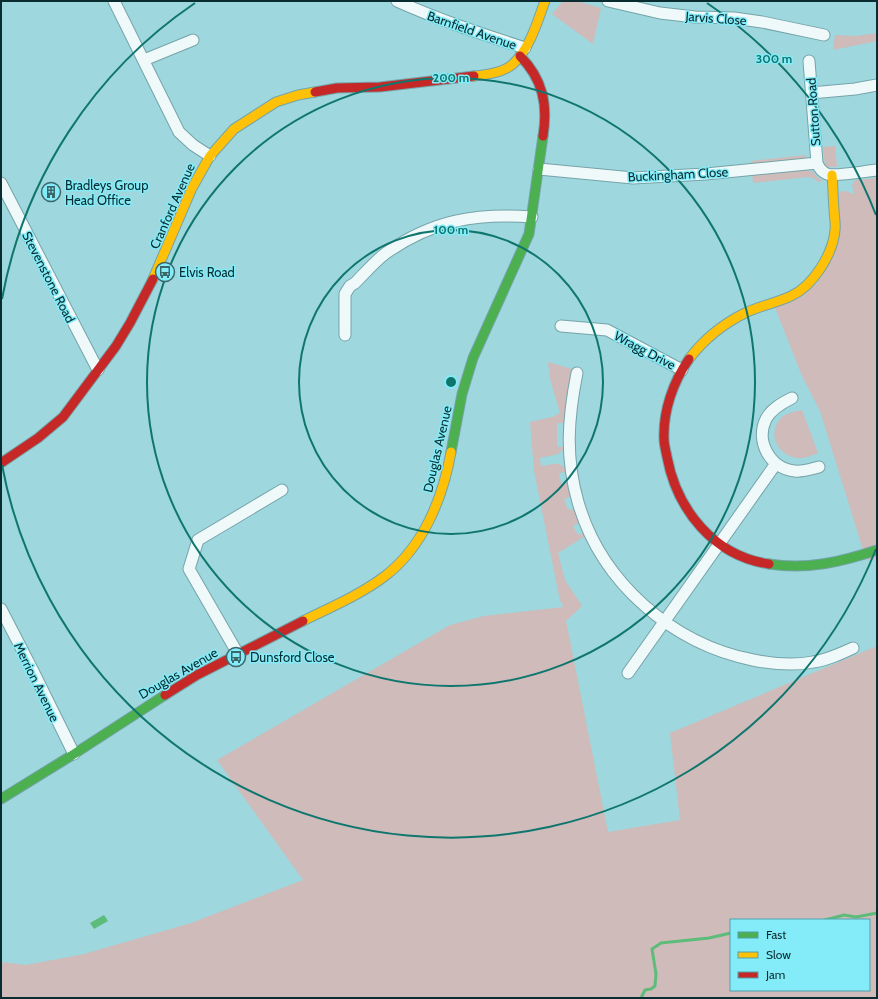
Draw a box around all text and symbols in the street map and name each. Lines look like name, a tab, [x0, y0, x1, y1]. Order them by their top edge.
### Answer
street label: Barnfield Avenue	[425, 7, 519, 53]
street label: Jarvis Close	[684, 8, 747, 28]
text: 300 m	[756, 51, 792, 66]
text: 200 m	[433, 70, 469, 85]
street label: Sutton Road	[803, 77, 823, 147]
street label: Cranford Avenue	[146, 160, 198, 251]
street label: Buckingham Close	[627, 163, 729, 185]
place label: Bradleys Group Head Office	[65, 177, 148, 208]
building icon: Bradleys Group Head Office	[40, 181, 62, 203]
text: 100 m	[434, 222, 468, 237]
street label: Stevenstone Road	[19, 229, 79, 325]
bus stop icon: Elvis Road	[154, 261, 176, 283]
place label: Elvis Road	[179, 264, 235, 280]
street label: Wragg Drive	[612, 327, 679, 373]
centre of rings	[444, 375, 458, 389]
street label: Douglas Avenue	[419, 404, 455, 494]
street label: Merrion Avenue	[11, 640, 63, 725]
street label: Douglas Avenue	[136, 644, 221, 702]
bus stop icon: Dunsford Close	[225, 646, 247, 668]
place label: Dunsford Close	[250, 649, 335, 665]
legend	[730, 919, 870, 991]
text: Fast	[766, 927, 786, 942]
text: Slow	[766, 947, 791, 962]
text: Jam	[765, 967, 785, 982]

